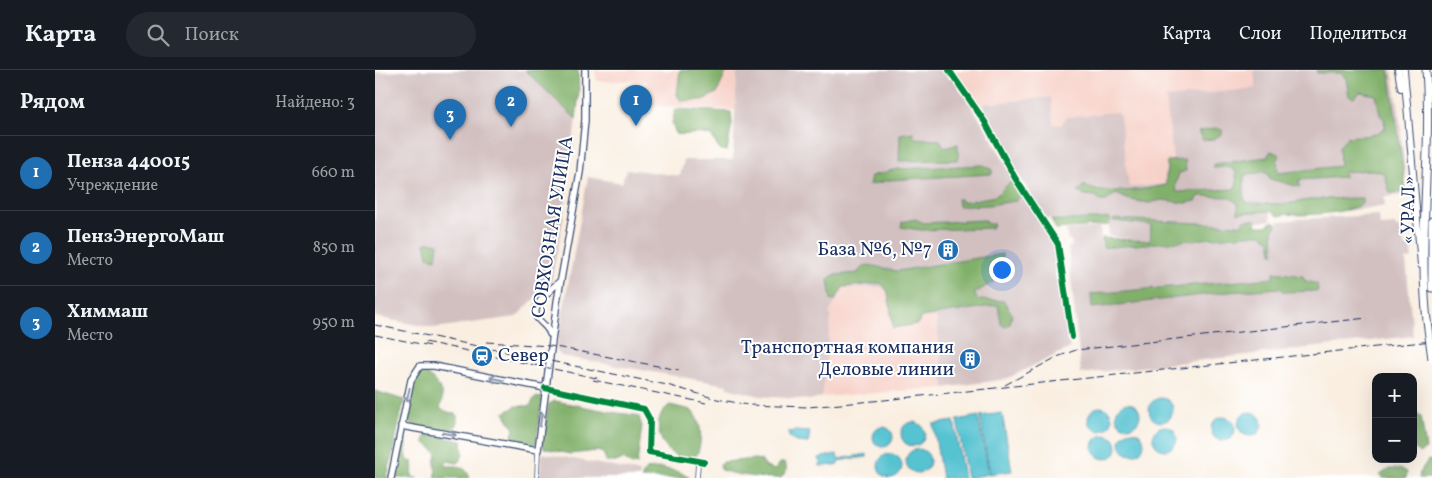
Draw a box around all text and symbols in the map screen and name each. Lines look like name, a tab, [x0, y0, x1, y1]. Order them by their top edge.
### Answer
search box	[126, 12, 476, 57]
text: Карта	[25, 18, 96, 52]
icon: search	[144, 21, 172, 49]
text: Поиск	[184, 22, 239, 48]
text: Карта	[1163, 22, 1211, 47]
text: Слои	[1239, 22, 1281, 47]
text: Поделиться	[1309, 22, 1407, 47]
pin: 1	[620, 85, 652, 126]
pin: 2	[495, 86, 527, 127]
text: Рядом	[20, 88, 85, 117]
text: Найдено: 3	[275, 92, 355, 114]
pin: 3	[434, 99, 466, 140]
street label: СОВХОЗНАЯ УЛИЦА	[526, 134, 580, 320]
text: Пенза 440015	[67, 149, 190, 175]
text: 1	[33, 162, 39, 184]
text: 660 m	[312, 162, 355, 184]
text: Учреждение	[67, 175, 158, 197]
street label: «УРАЛ»	[1395, 176, 1423, 244]
text: ПензЭнергоМаш	[67, 224, 224, 250]
text: 2	[32, 237, 40, 259]
text: 850 m	[313, 237, 355, 259]
place label: База №6, №7	[817, 237, 932, 263]
building icon: База №6, №7	[936, 238, 960, 262]
text: Место	[67, 250, 113, 272]
your location	[989, 257, 1015, 283]
text: Химмаш	[67, 299, 148, 325]
text: 3	[32, 312, 40, 334]
text: 950 m	[313, 312, 355, 334]
text: Место	[67, 325, 113, 347]
place label: Транспортная компания Деловые линии	[741, 335, 954, 383]
place label: Север	[498, 343, 549, 369]
station icon: Север	[470, 344, 494, 368]
building icon: Транспортная компания Деловые линии	[958, 347, 982, 371]
one-way arrow	[490, 373, 506, 383]
map controls	[1372, 373, 1417, 463]
button: +	[1372, 373, 1417, 418]
one-way arrow	[403, 386, 412, 402]
one-way arrow	[536, 411, 546, 427]
button: −	[1372, 418, 1417, 463]
one-way arrow	[440, 430, 456, 440]

